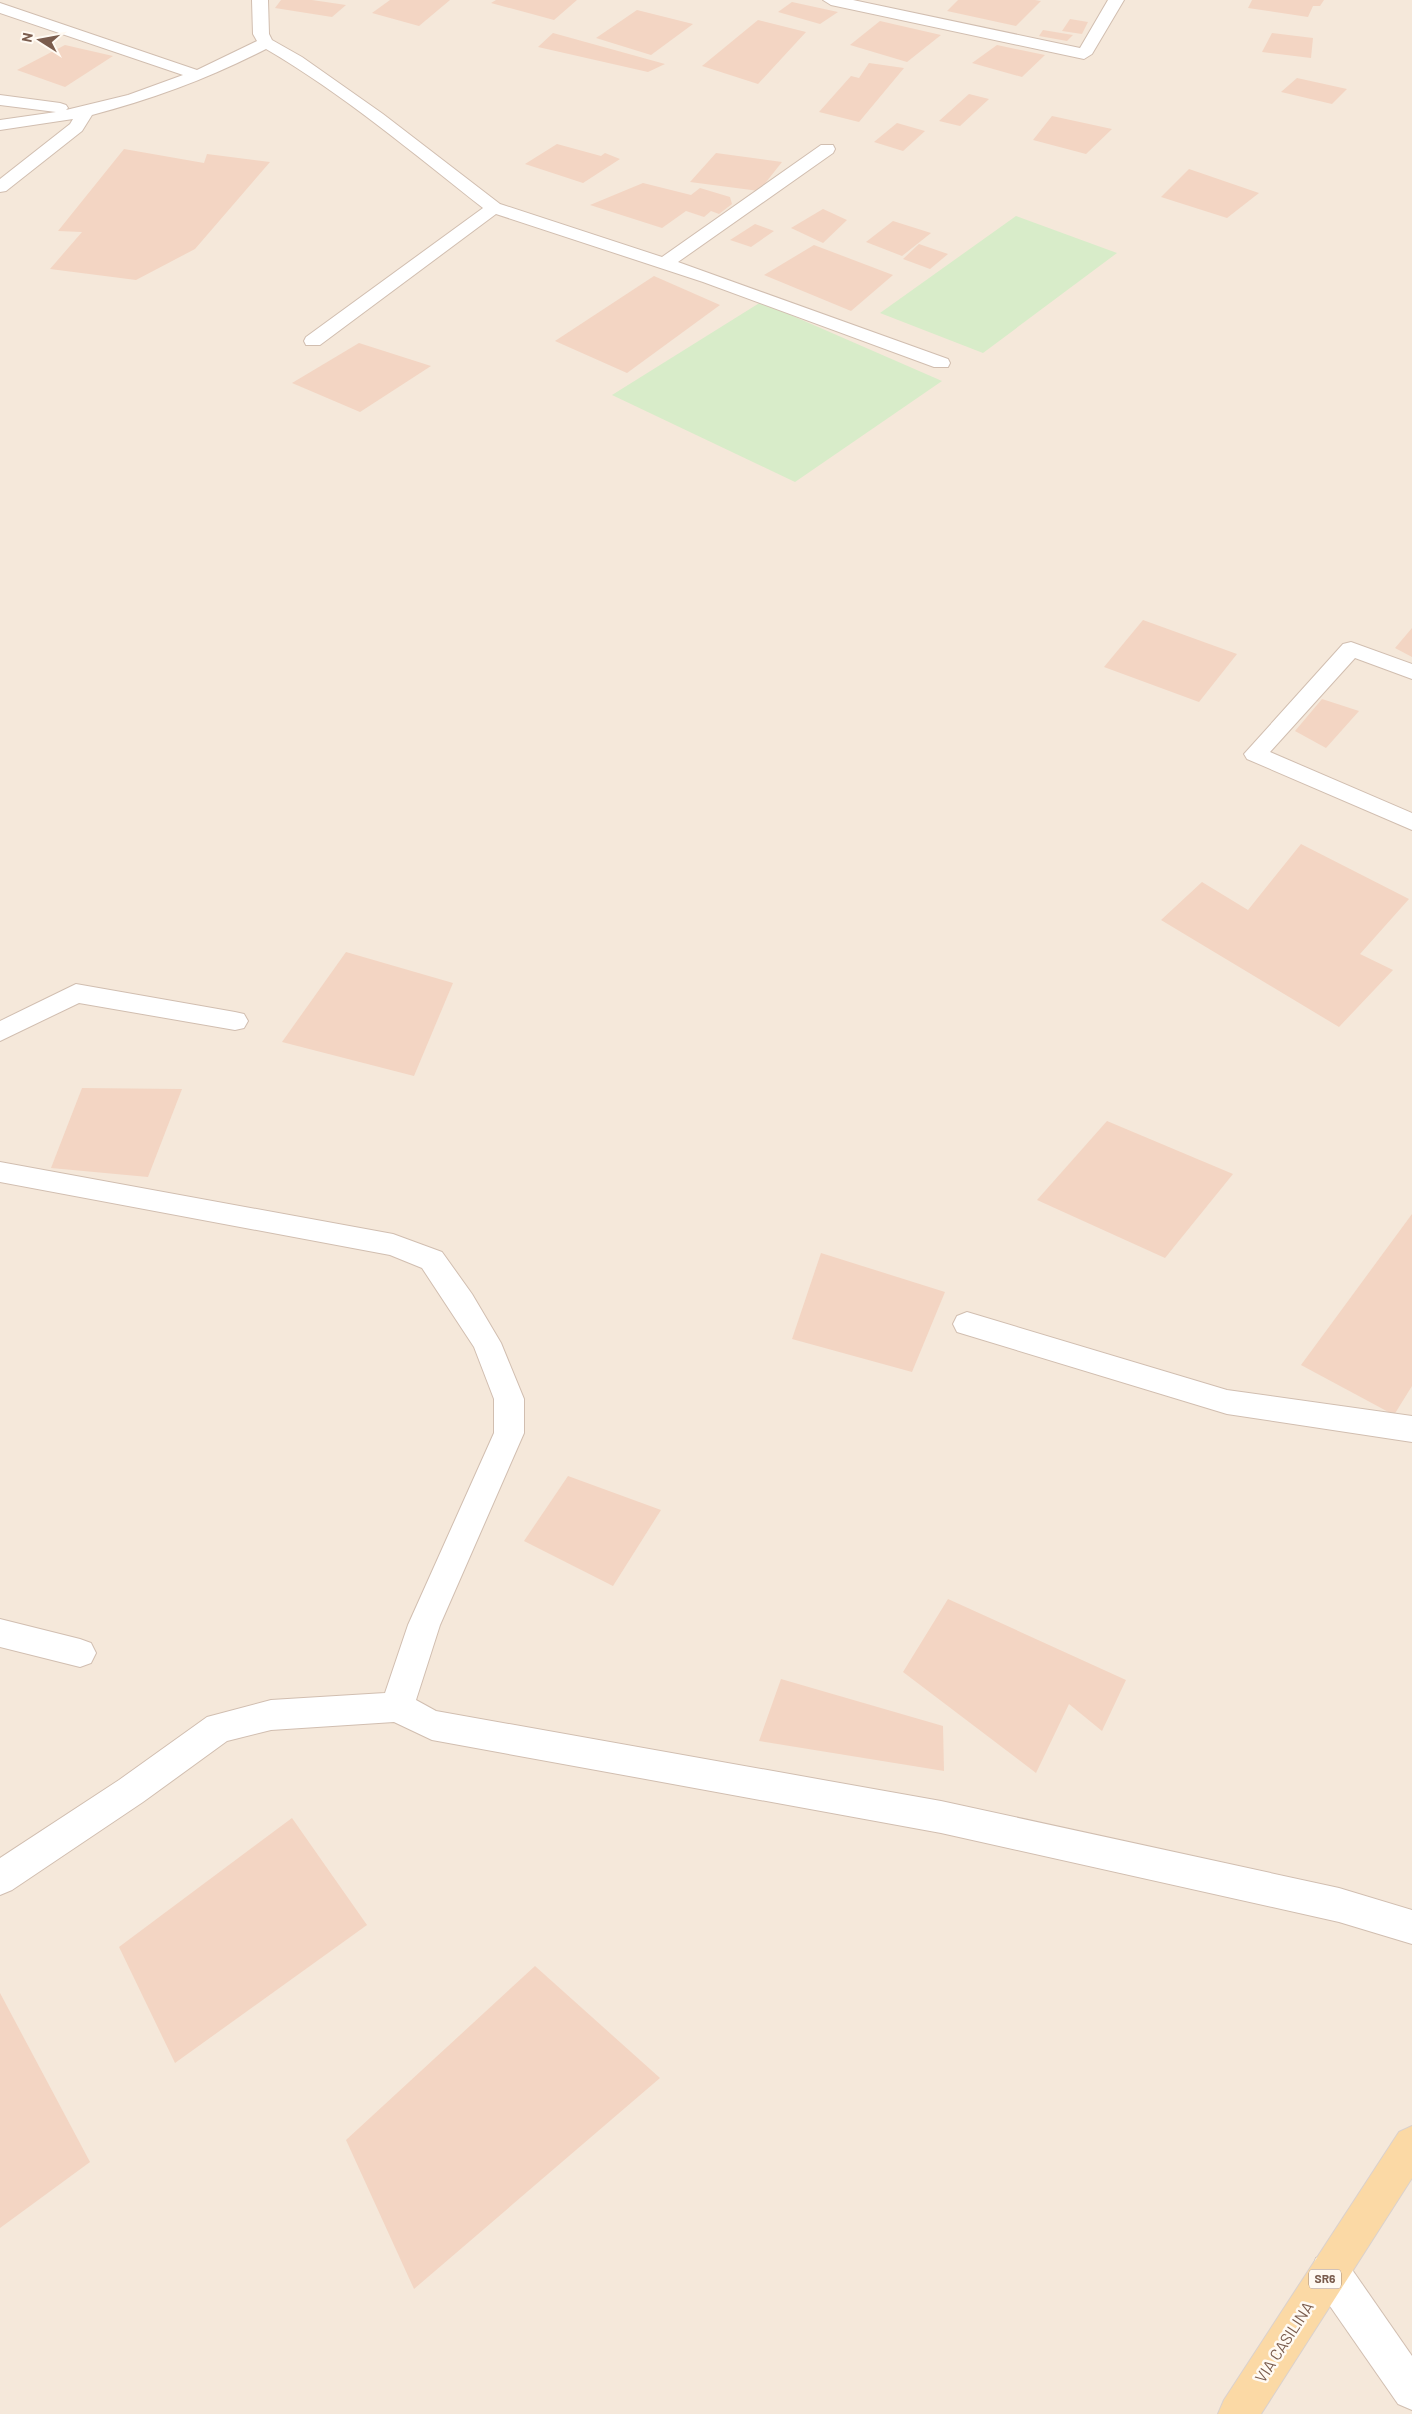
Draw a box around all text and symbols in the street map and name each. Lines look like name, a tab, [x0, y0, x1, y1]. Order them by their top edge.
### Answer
north arrow	[15, 15, 65, 65]
text: N	[18, 31, 36, 44]
road number: SR6	[1309, 2270, 1341, 2288]
street label: VIA CASILINA	[1250, 2297, 1317, 2386]

